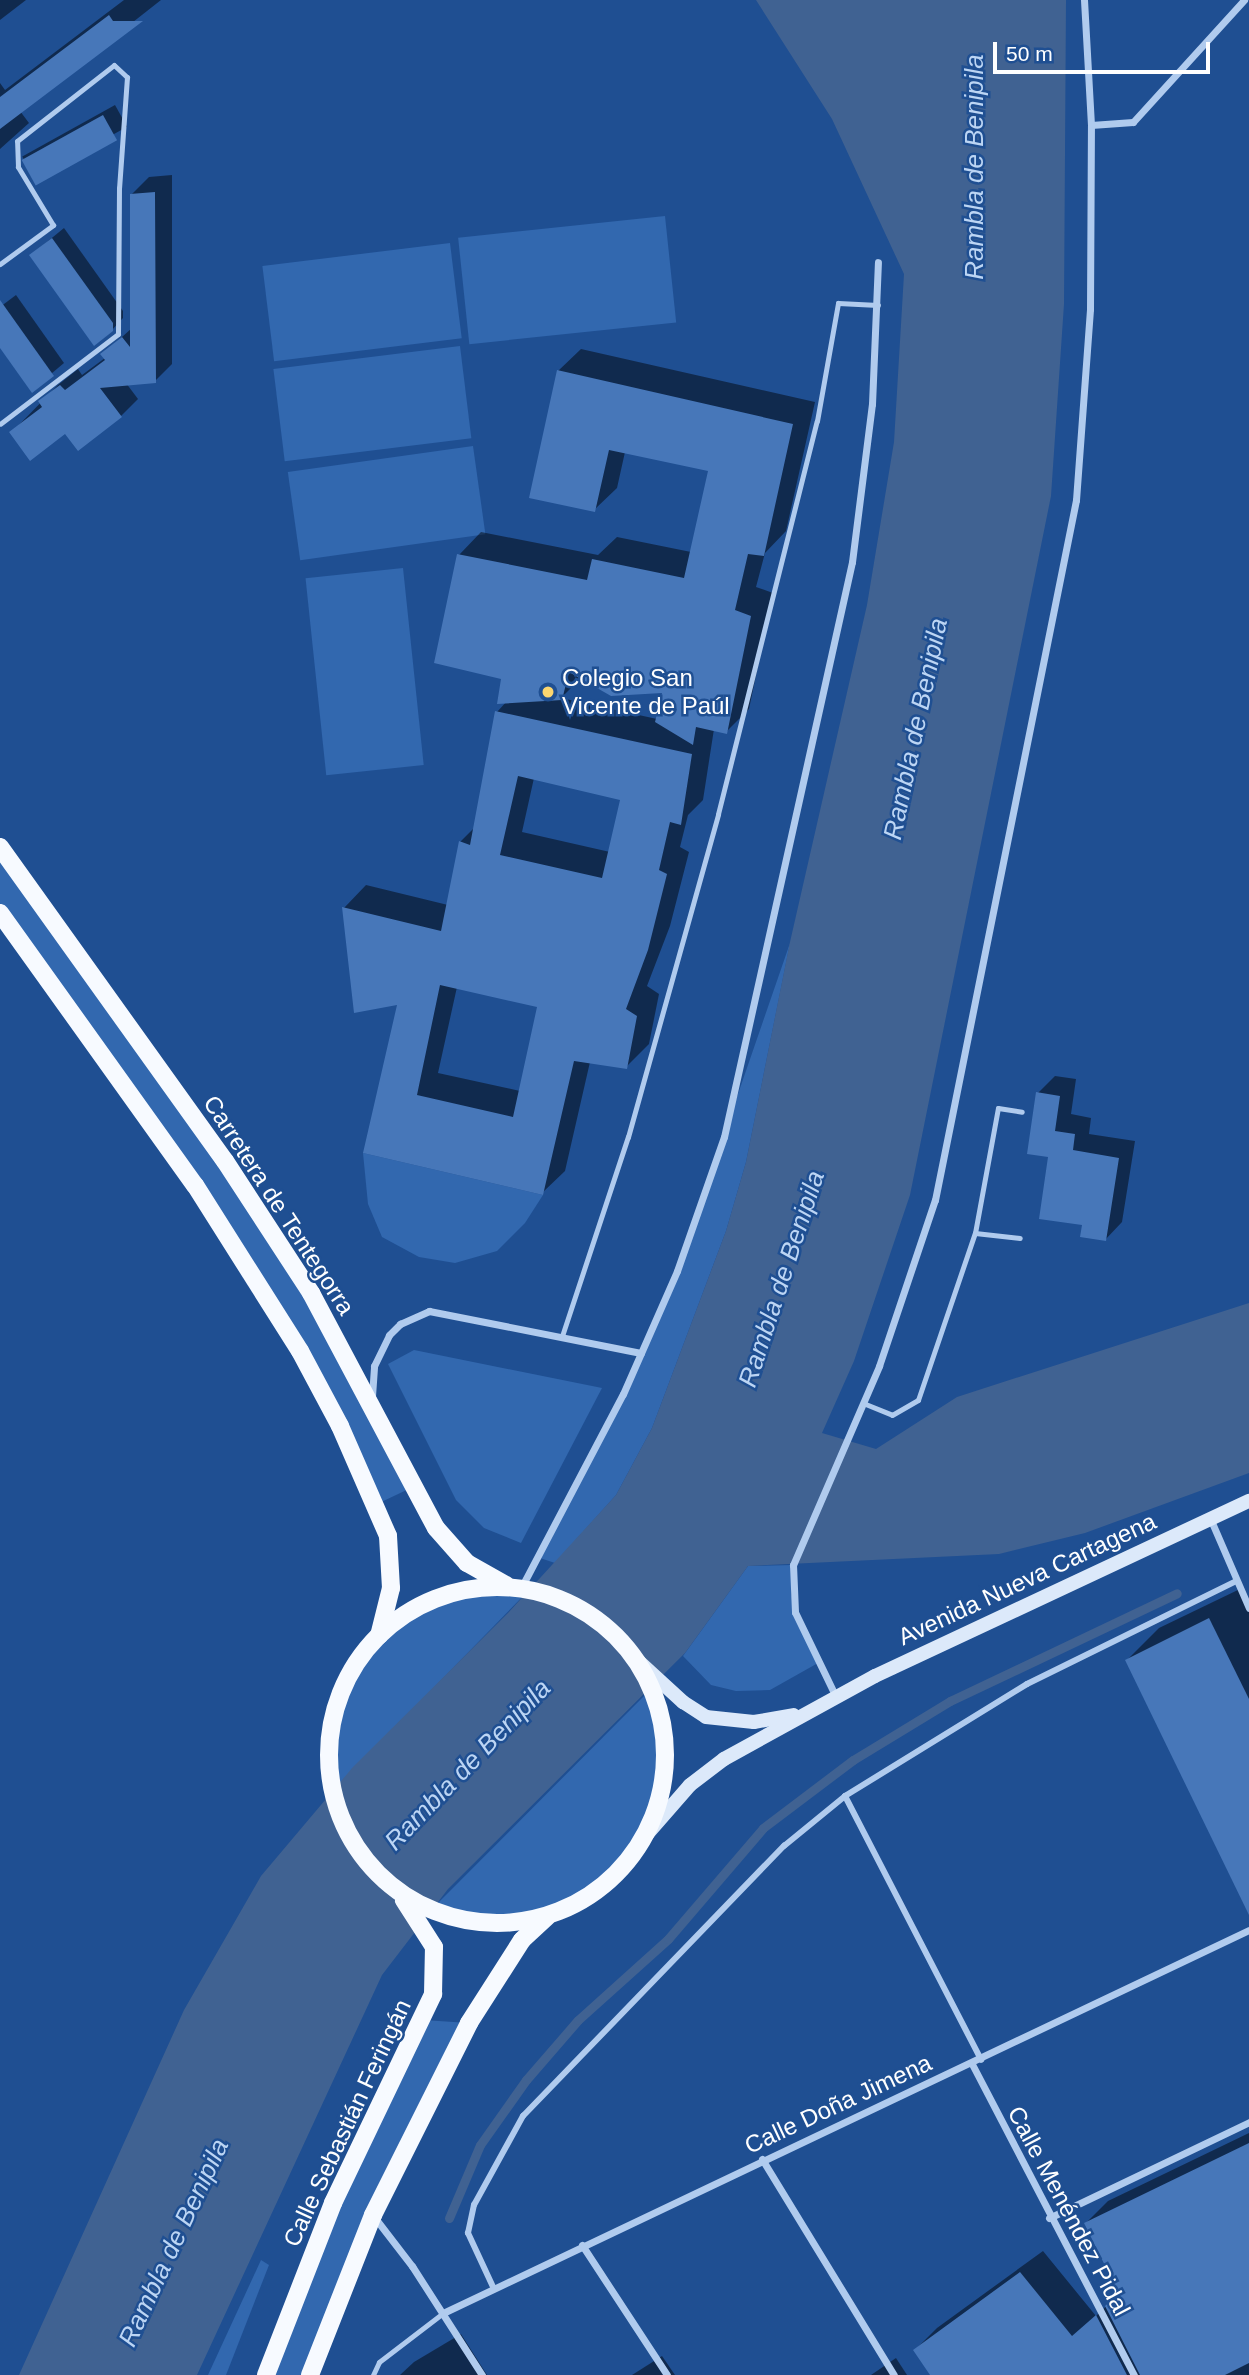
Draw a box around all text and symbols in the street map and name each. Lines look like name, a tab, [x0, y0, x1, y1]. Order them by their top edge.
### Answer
scale bar	[997, 28, 1214, 72]
text: 50 m	[1006, 42, 1053, 65]
water label: Rambla de Benipila	[959, 54, 991, 280]
water label: Rambla de Benipila	[877, 615, 955, 843]
place label: Colegio San Vicente de Paúl	[562, 664, 730, 720]
marker: Colegio San Vicente de Paúl	[540, 684, 556, 700]
street label: Carretera de Tentegorra	[197, 1090, 361, 1320]
water label: Rambla de Benipila	[732, 1167, 832, 1391]
street label: Avenida Nueva Cartagena	[894, 1507, 1160, 1651]
water label: Rambla de Benipila	[378, 1673, 558, 1857]
street label: Calle Sebastián Feringán	[277, 1995, 417, 2251]
street label: Calle Doña Jimena	[740, 2048, 936, 2160]
street label: Calle Menéndez Pidal	[1001, 2101, 1137, 2321]
water label: Rambla de Benipila	[112, 2134, 236, 2352]

